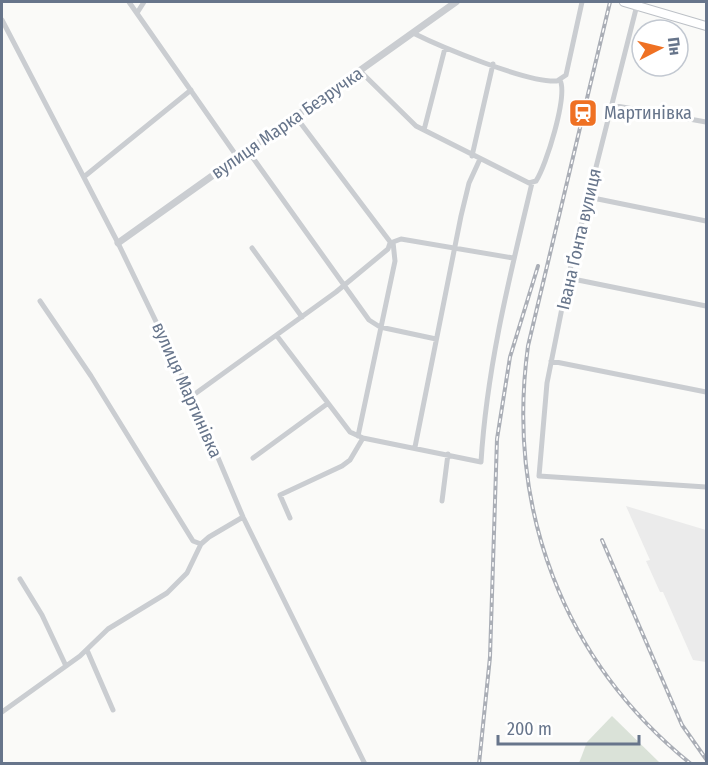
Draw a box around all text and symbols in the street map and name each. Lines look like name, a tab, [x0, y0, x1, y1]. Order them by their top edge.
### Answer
north arrow	[630, 18, 690, 78]
text: Пн	[664, 36, 685, 56]
street label: вулиця Марка Безручка	[207, 62, 367, 184]
station icon: Мартинівка	[567, 97, 599, 129]
place label: Мартинівка	[604, 102, 692, 124]
street label: Івана Ґонта вулиця	[552, 166, 606, 312]
street label: вулиця Мартинівка	[147, 319, 227, 461]
scale bar	[498, 708, 639, 746]
text: 200 m	[507, 718, 552, 740]

